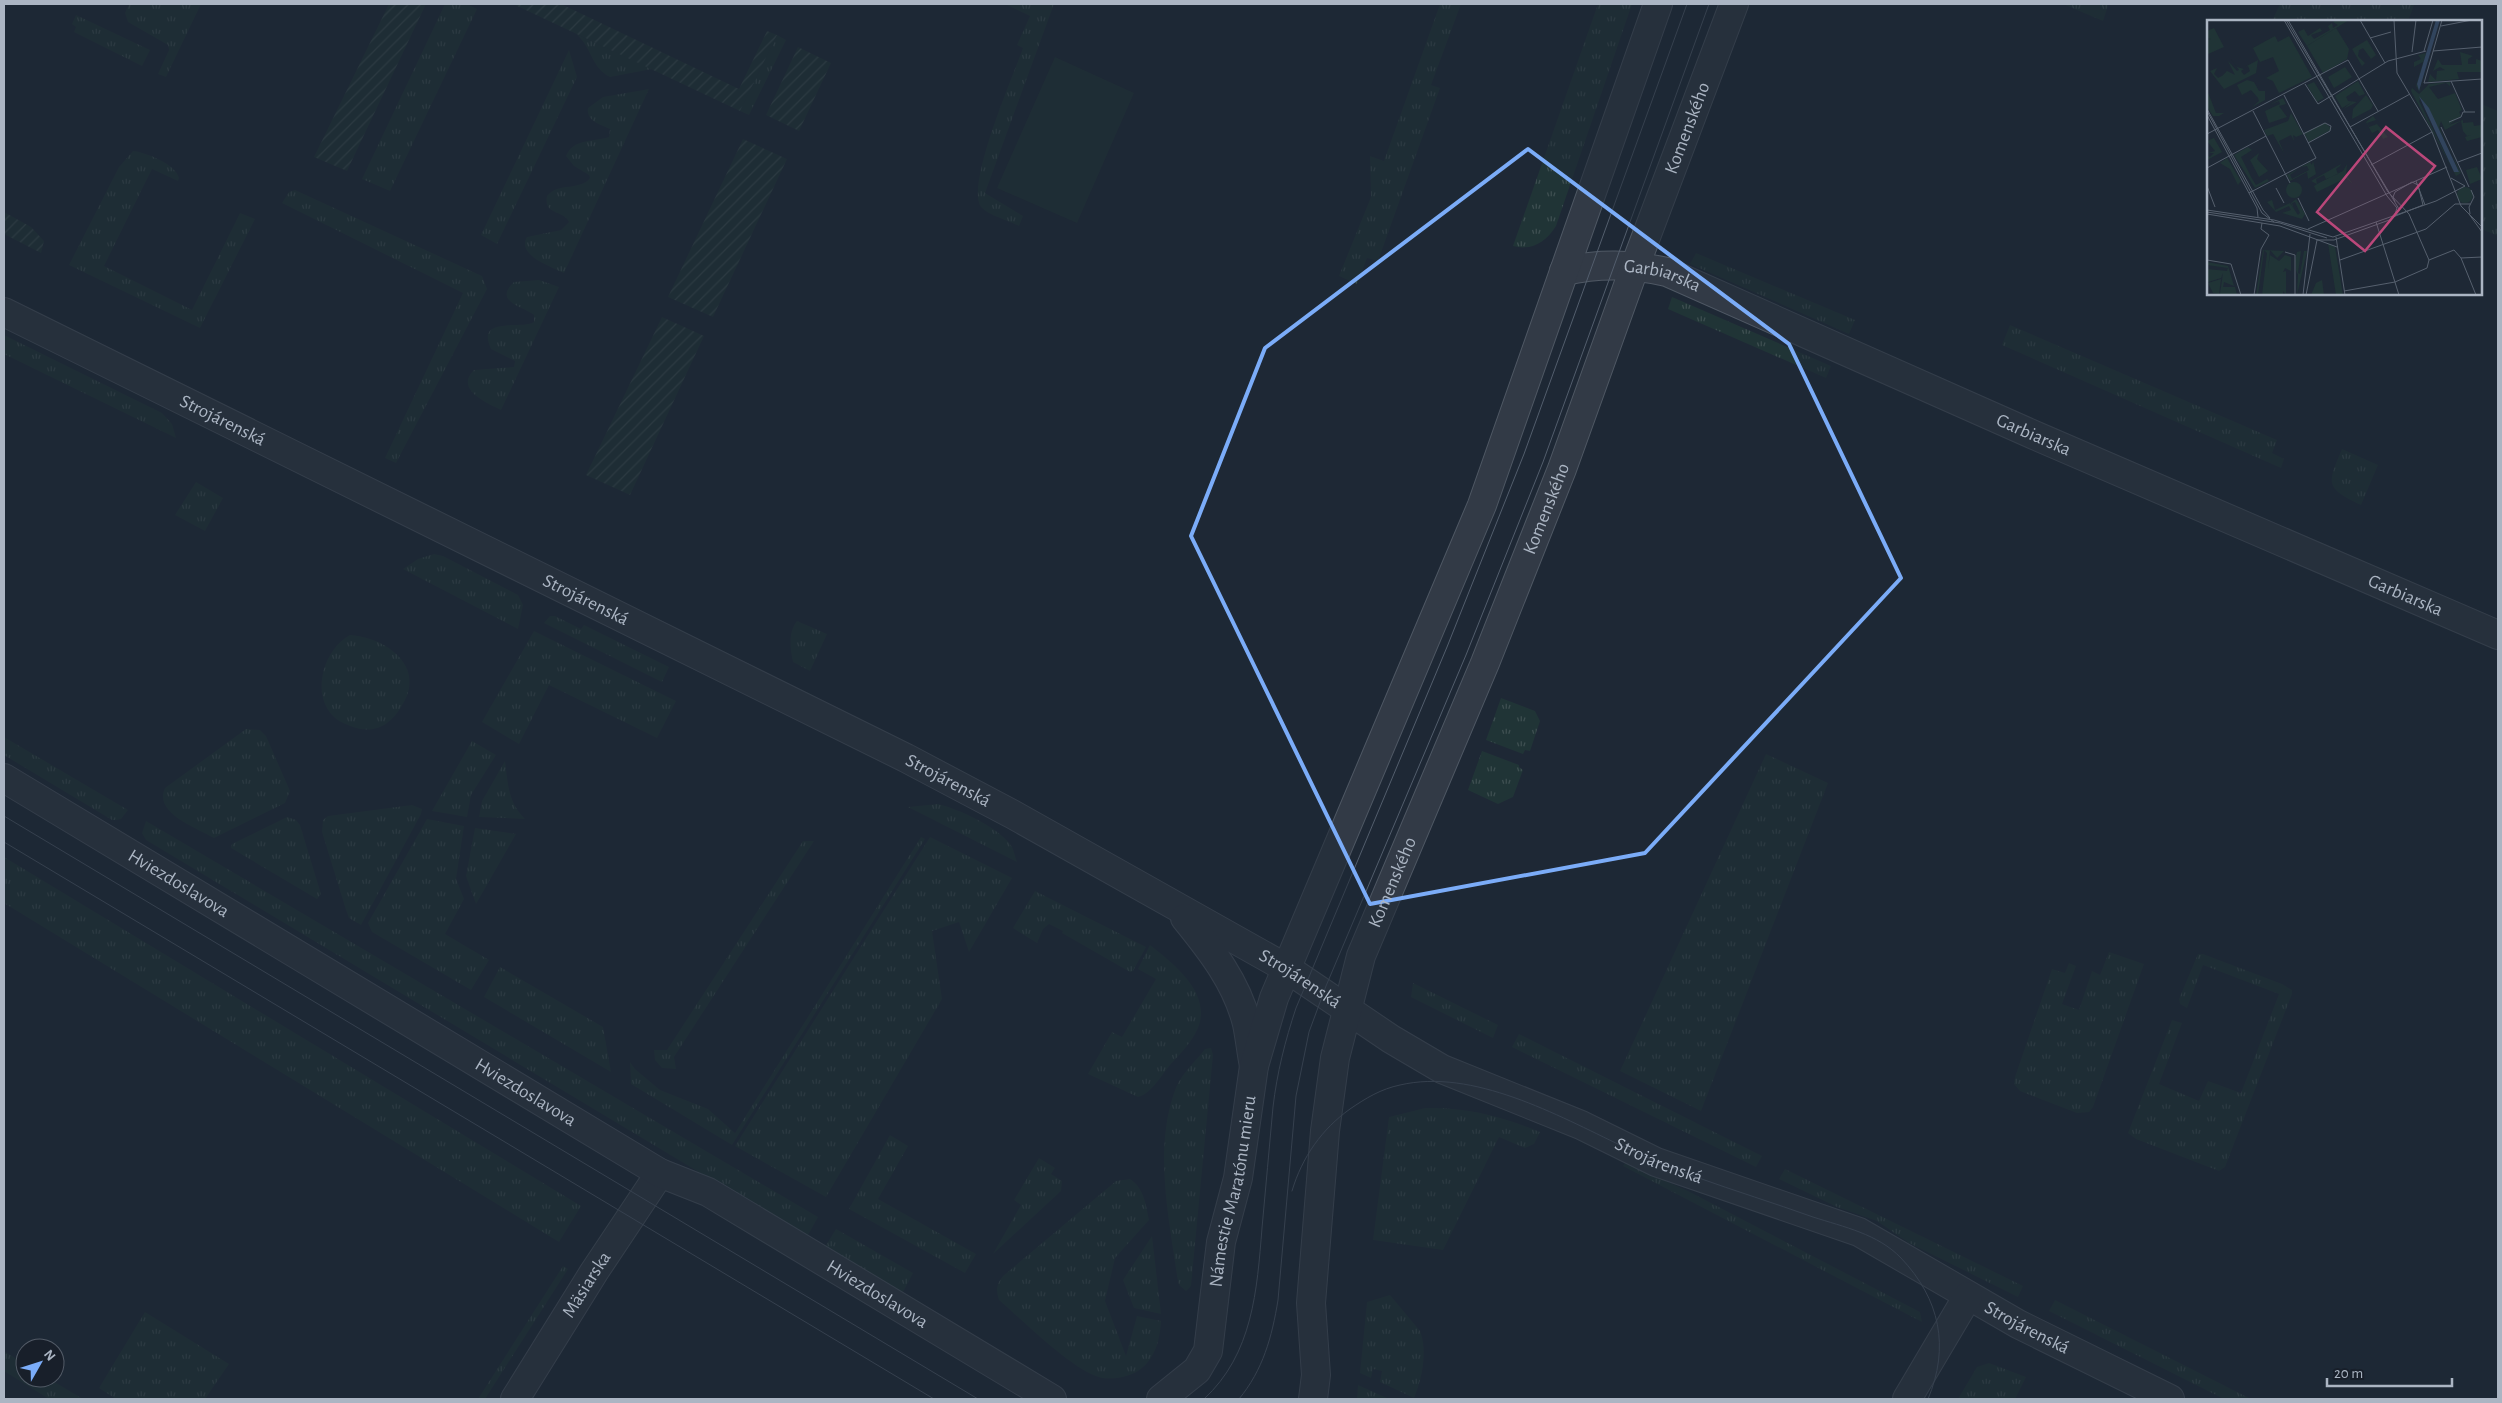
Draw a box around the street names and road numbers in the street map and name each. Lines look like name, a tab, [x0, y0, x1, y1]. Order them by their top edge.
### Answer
street label: Komenského	[1661, 80, 1713, 176]
street label: Garbiarska	[1623, 256, 1704, 295]
street label: Strojárenská	[177, 391, 269, 449]
street label: Garbiarska	[1994, 410, 2074, 459]
street label: Komenského	[1520, 461, 1573, 557]
street label: Strojárenská	[540, 571, 632, 629]
street label: Garbiarska	[2365, 571, 2446, 620]
street label: Strojárenská	[903, 750, 994, 811]
street label: Komenského	[1365, 834, 1420, 930]
street label: Hviezdoslavova	[125, 846, 233, 921]
street label: Strojárenská	[1256, 946, 1345, 1012]
street label: Hviezdoslavova	[472, 1055, 580, 1130]
street label: Námestie Maratónu mieru	[1206, 1094, 1259, 1288]
street label: Strojárenská	[1612, 1134, 1705, 1187]
street label: Mäsiarska	[559, 1248, 614, 1321]
street label: Hviezdoslavova	[824, 1256, 931, 1332]
street label: Strojárenská	[1981, 1297, 2073, 1357]

